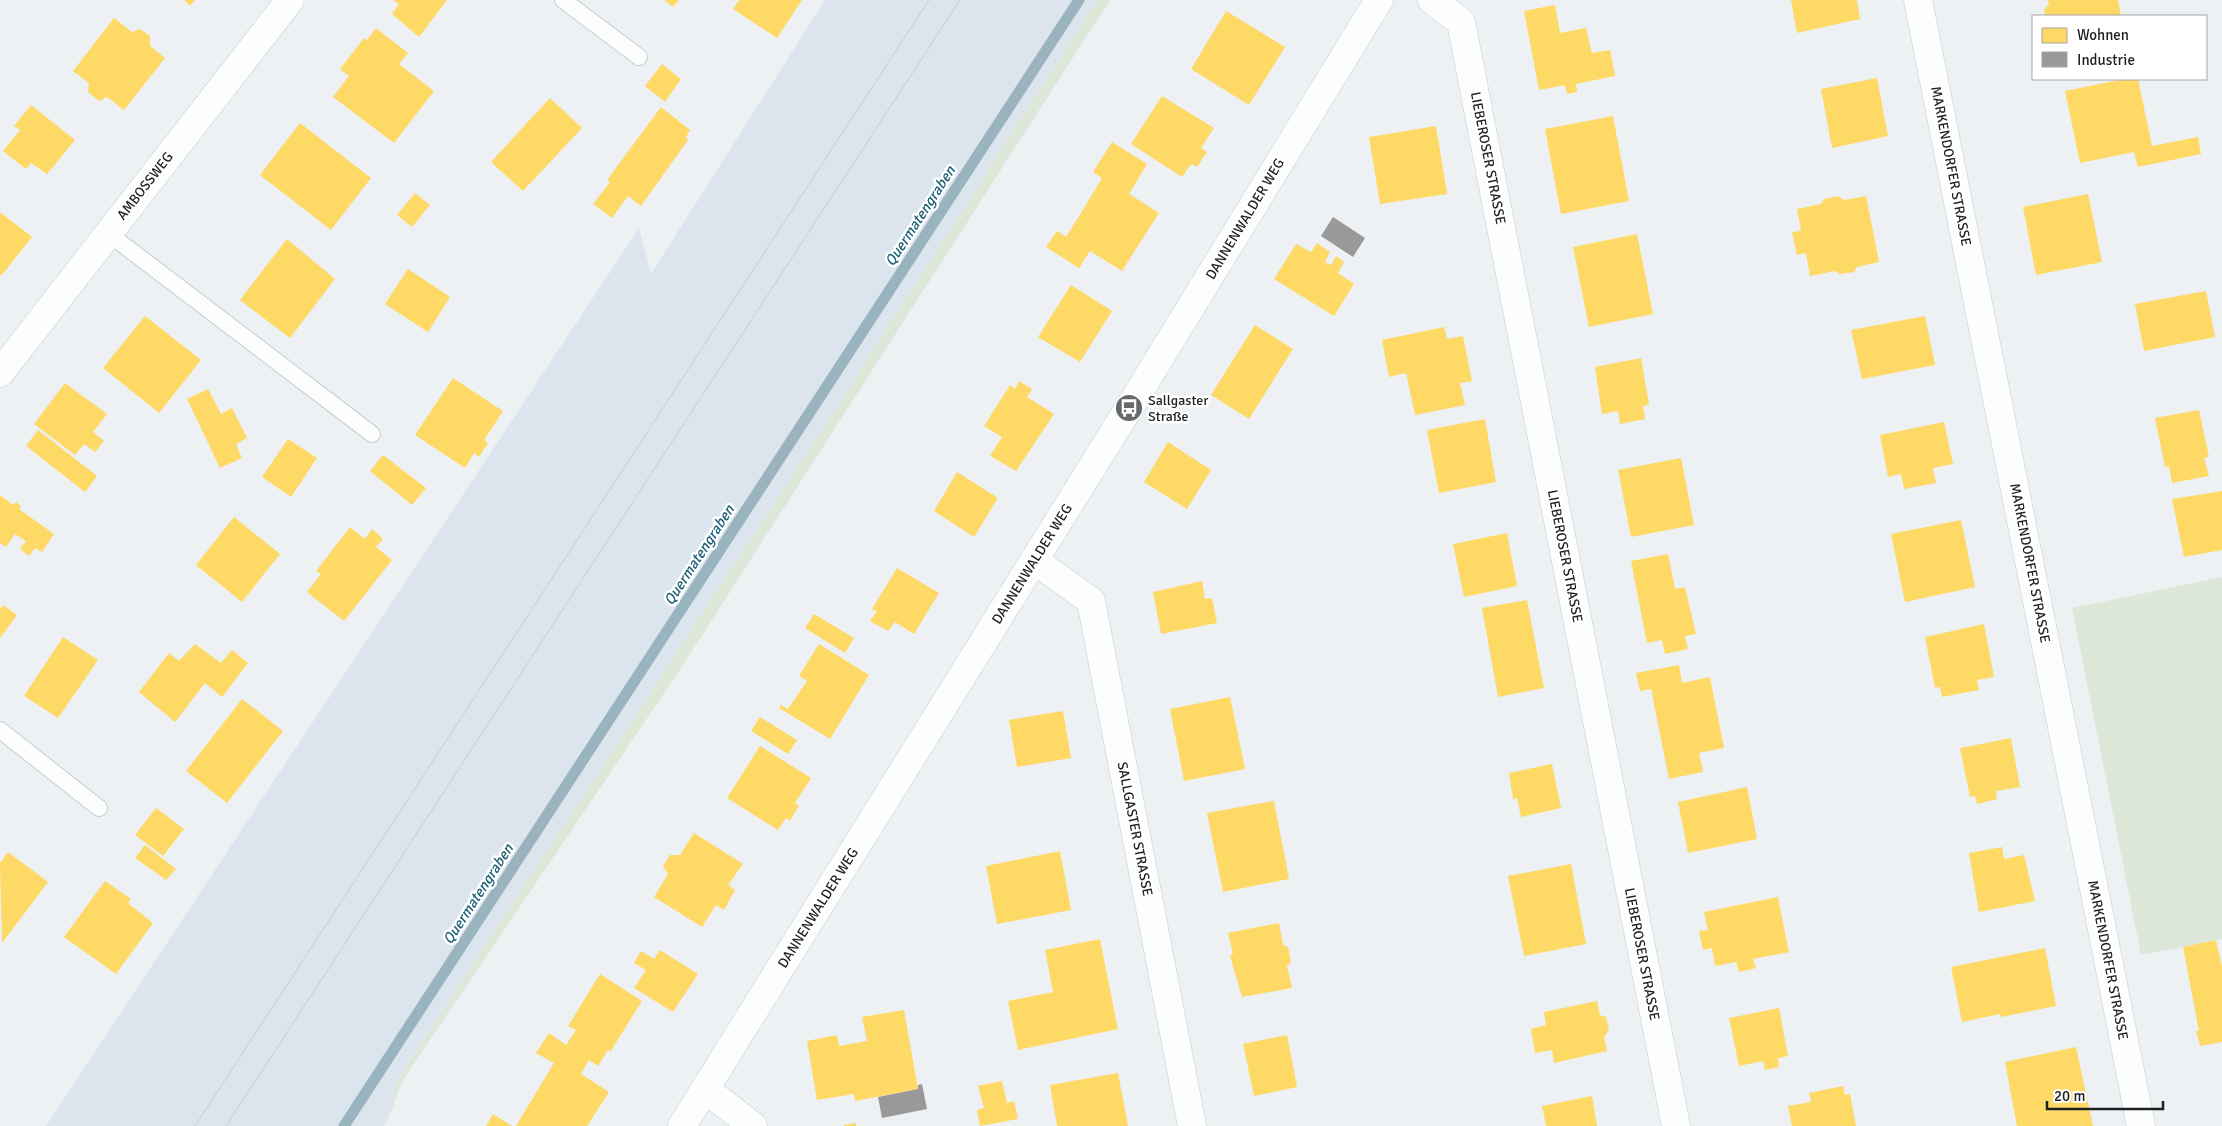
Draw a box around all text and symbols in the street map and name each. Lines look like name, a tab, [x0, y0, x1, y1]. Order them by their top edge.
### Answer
legend	[2032, 15, 2207, 80]
text: Wohnen	[2077, 26, 2129, 44]
text: Industrie	[2077, 51, 2135, 69]
street label: MARKENDORFER STRASSE	[1927, 85, 1975, 247]
street label: LIEBEROSER STRASSE	[1467, 90, 1509, 226]
street label: AMBOSSWEG	[113, 149, 177, 223]
street label: DANNENWALDER WEG	[1202, 155, 1288, 283]
water label: Quermatengraben	[881, 162, 959, 269]
place label: Sallgaster Straße	[1148, 392, 1209, 425]
bus stop icon: Sallgaster Straße	[1114, 393, 1144, 423]
street label: MARKENDORFER STRASSE	[2006, 482, 2054, 644]
street label: LIEBEROSER STRASSE	[1544, 488, 1586, 624]
water label: Quermatengraben	[660, 501, 738, 608]
street label: DANNENWALDER WEG	[988, 501, 1076, 627]
street label: SALLGASTER STRASSE	[1114, 760, 1156, 898]
water label: Quermatengraben	[439, 840, 517, 947]
street label: DANNENWALDER WEG	[774, 845, 862, 971]
street label: MARKENDORFER STRASSE	[2084, 879, 2132, 1041]
street label: LIEBEROSER STRASSE	[1621, 886, 1663, 1022]
scale bar	[2047, 1078, 2163, 1110]
text: 20 m	[2054, 1087, 2085, 1105]

